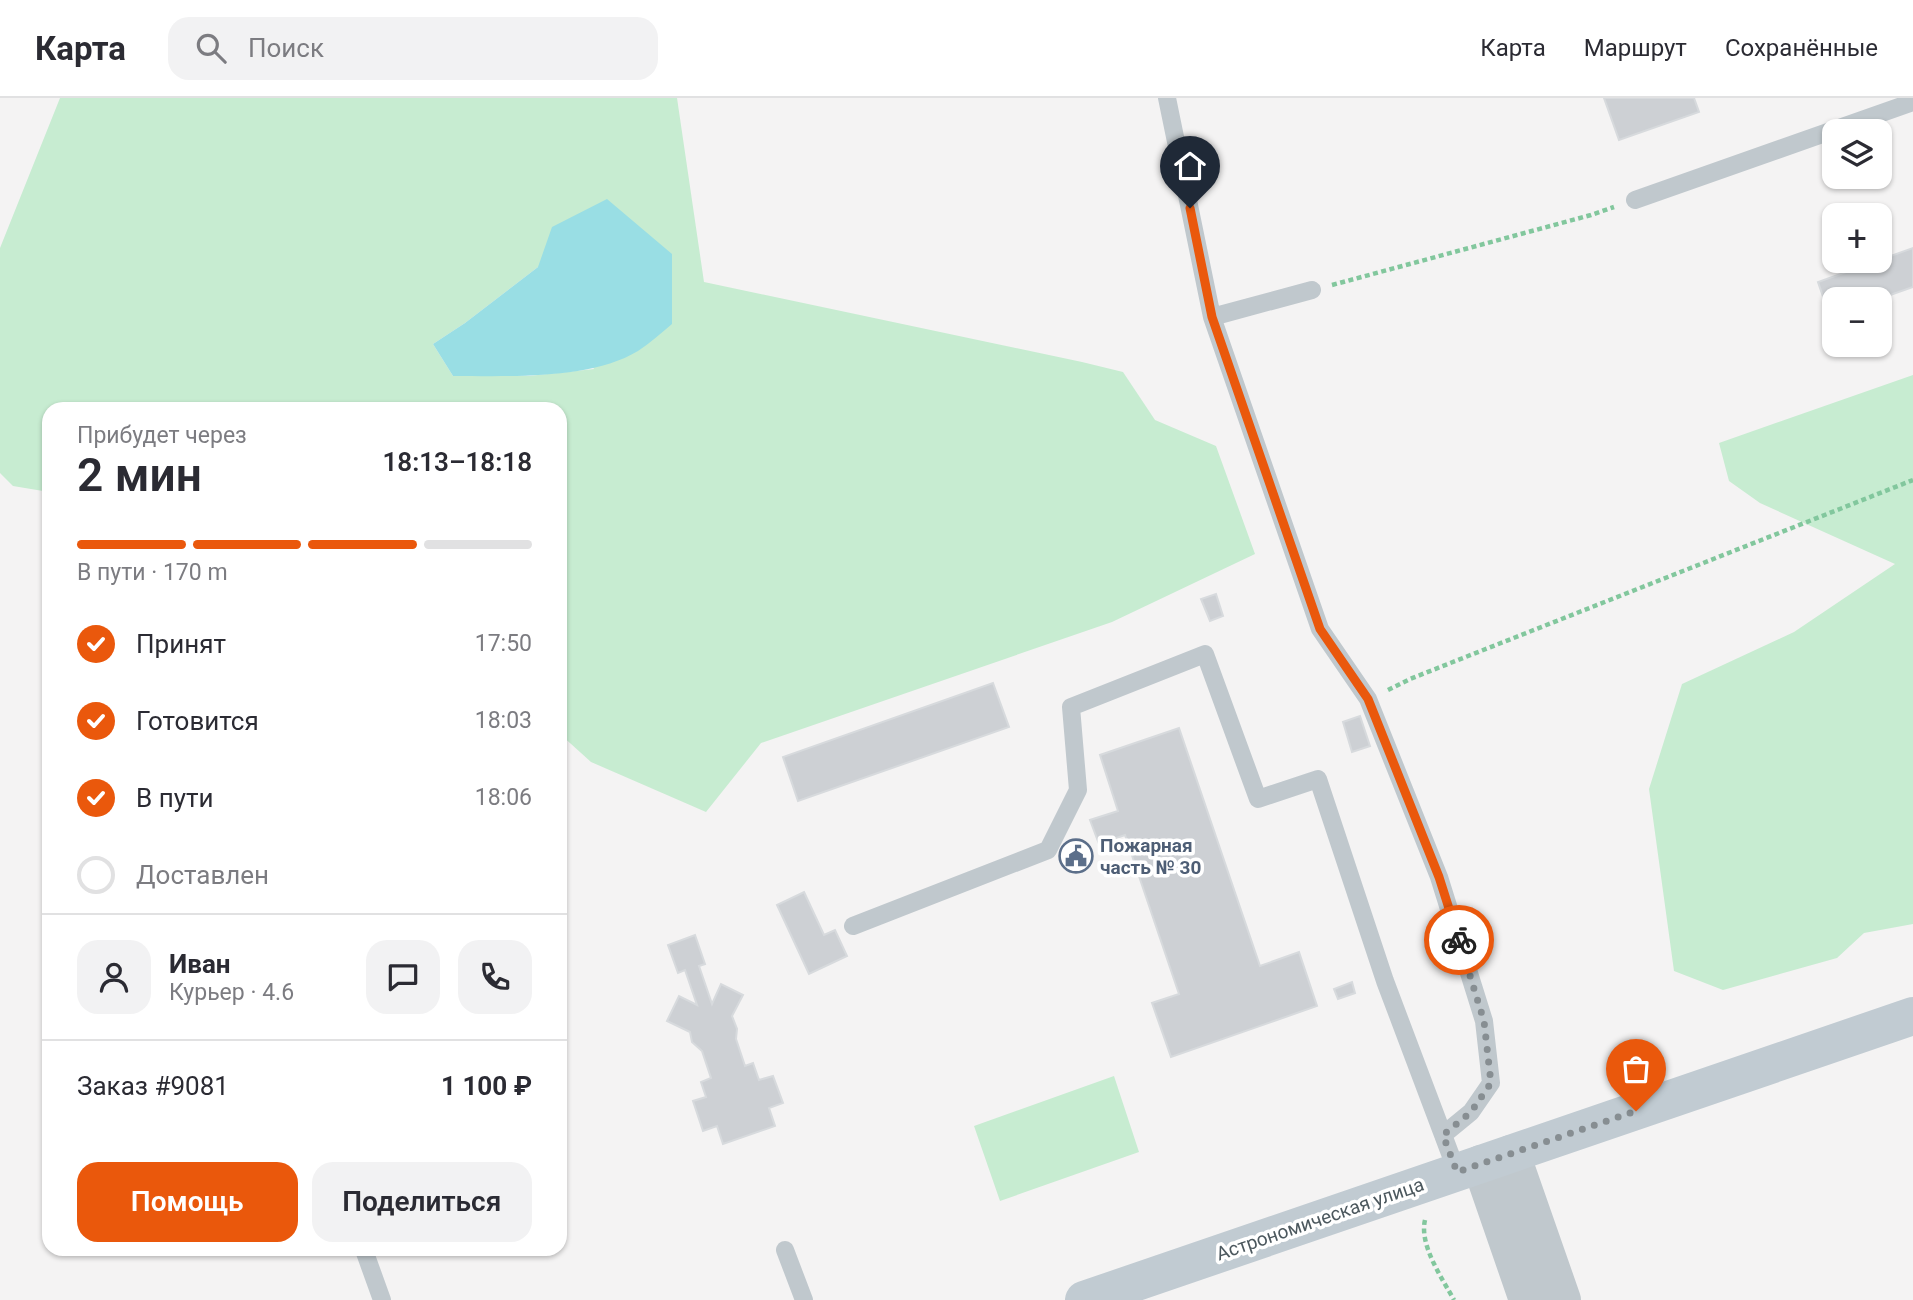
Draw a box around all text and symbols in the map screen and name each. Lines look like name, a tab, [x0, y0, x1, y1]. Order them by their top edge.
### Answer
search box	[168, 17, 658, 80]
text: Карта	[35, 29, 126, 68]
icon: search	[192, 29, 230, 67]
text: Поиск	[248, 33, 324, 63]
text: Карта	[1480, 34, 1546, 62]
text: Маршрут	[1584, 34, 1687, 62]
text: Сохранённые	[1725, 34, 1878, 62]
map controls	[1822, 119, 1892, 357]
button: layers	[1822, 119, 1892, 189]
pin	[1160, 136, 1220, 208]
icon: home	[1171, 147, 1209, 185]
button: +	[1822, 203, 1892, 273]
button: −	[1822, 287, 1892, 357]
text: Прибудет через	[77, 422, 247, 449]
text: 18:13–18:18	[382, 447, 532, 477]
text: 2 мин	[77, 448, 202, 502]
text: В пути · 170 m	[77, 559, 228, 586]
icon: check	[77, 625, 115, 663]
text: Принят	[136, 629, 226, 659]
text: 17:50	[475, 630, 532, 657]
icon: check	[77, 702, 115, 740]
text: Готовится	[136, 706, 259, 736]
text: 18:03	[475, 707, 532, 734]
icon: check	[77, 779, 115, 817]
text: В пути	[136, 783, 213, 813]
text: 18:06	[475, 784, 532, 811]
place label: Пожарная часть № 30	[1100, 834, 1201, 879]
public building icon: Пожарная часть № 30	[1057, 837, 1095, 875]
text: Доставлен	[136, 860, 269, 890]
courier	[1424, 905, 1494, 975]
icon: bike	[1440, 921, 1478, 959]
button: person	[77, 940, 151, 1014]
button: chat	[366, 940, 440, 1014]
button: phone	[458, 940, 532, 1014]
text: Иван	[169, 949, 231, 979]
text: Курьер · 4.6	[169, 979, 294, 1006]
pin	[1606, 1039, 1666, 1111]
icon: bag	[1617, 1050, 1655, 1088]
text: Заказ #9081	[77, 1071, 229, 1101]
text: 1 100 ₽	[441, 1071, 532, 1101]
button: Помощь	[77, 1162, 298, 1242]
button: Поделиться	[312, 1162, 532, 1242]
street label: Астрономическая улица	[1213, 1173, 1427, 1265]

